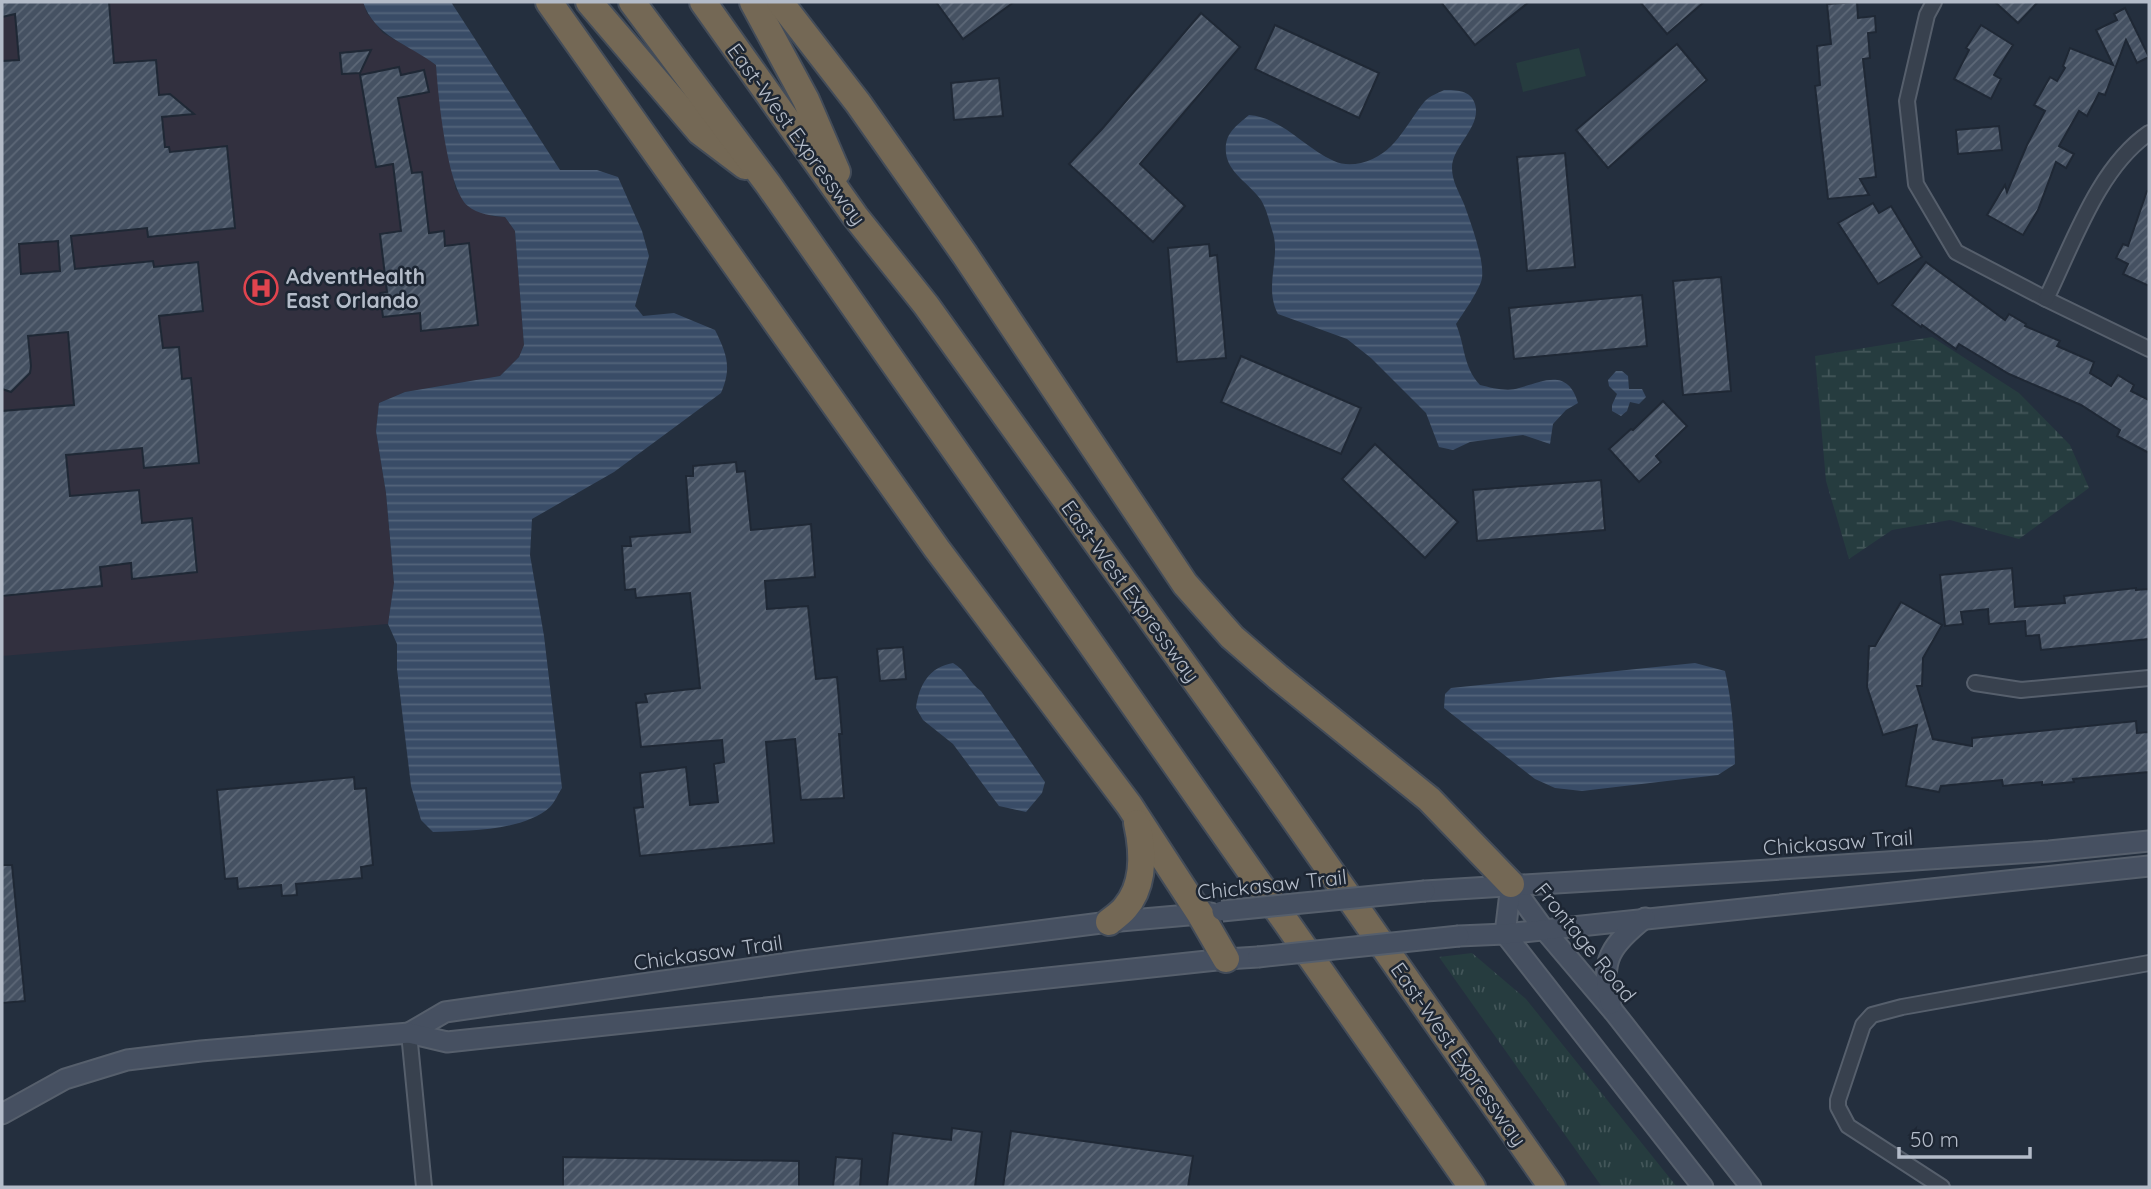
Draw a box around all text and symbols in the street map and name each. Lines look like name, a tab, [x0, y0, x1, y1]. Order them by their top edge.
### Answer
street label: East-West Expressway	[722, 38, 872, 230]
place label: AdventHealth East Orlando	[286, 263, 425, 313]
hospital icon: AdventHealth East Orlando	[242, 269, 280, 307]
street label: East-West Expressway	[1056, 495, 1206, 687]
street label: Chickasaw Trail	[1762, 824, 1914, 860]
street label: Chickasaw Trail	[1196, 863, 1348, 905]
street label: Frontage Road	[1530, 877, 1642, 1007]
street label: Chickasaw Trail	[632, 929, 784, 975]
street label: East-West Expressway	[1386, 957, 1532, 1151]
scale bar	[1899, 1116, 2030, 1160]
text: 50 m	[1910, 1126, 1959, 1152]

